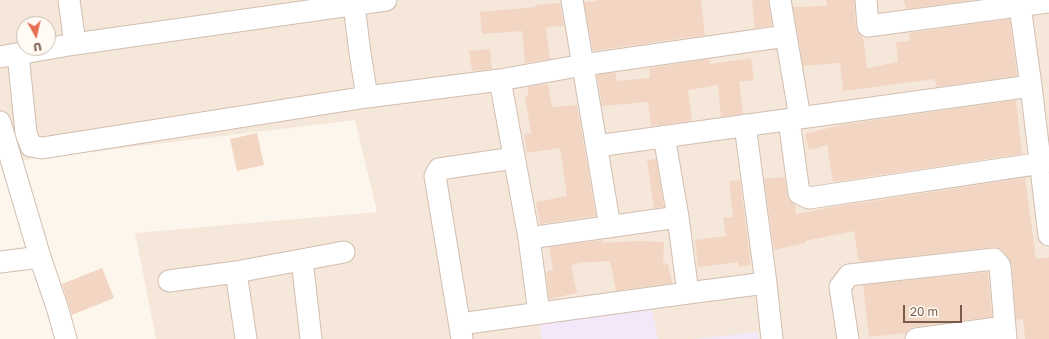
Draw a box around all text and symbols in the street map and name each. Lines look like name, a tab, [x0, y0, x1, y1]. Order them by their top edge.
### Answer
north arrow	[16, 16, 56, 56]
text: U	[33, 40, 42, 54]
scale bar	[905, 297, 964, 323]
text: 20 m	[910, 304, 938, 319]

